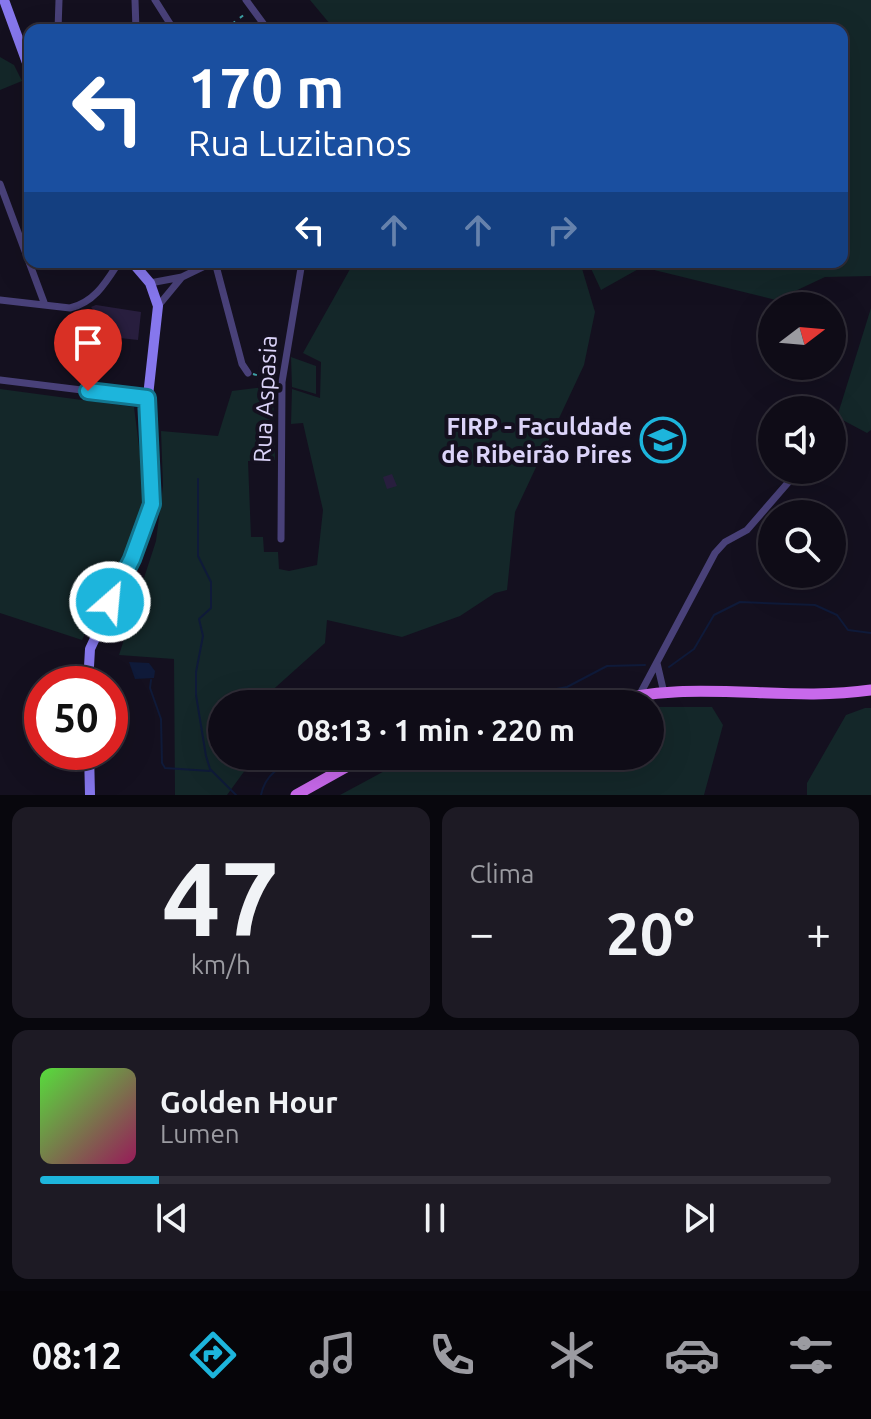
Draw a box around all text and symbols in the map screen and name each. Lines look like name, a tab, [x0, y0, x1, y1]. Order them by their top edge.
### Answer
icon: left	[56, 56, 160, 160]
text: 170 m	[188, 56, 344, 119]
text: Rua Luzitanos	[188, 122, 412, 163]
icon: left	[288, 208, 332, 252]
icon: ahead	[372, 208, 416, 252]
icon: ahead	[456, 208, 500, 252]
icon: right	[540, 208, 584, 252]
north arrow	[758, 292, 846, 380]
map controls	[758, 292, 846, 588]
pin	[54, 309, 122, 391]
icon: arrive	[66, 321, 110, 365]
street label: Rua Aspasia	[248, 334, 282, 464]
button: sound	[758, 396, 846, 484]
place label: FIRP - Faculdade de Ribeirão Pires	[441, 413, 632, 468]
school or university icon: FIRP - Faculdade de Ribeirão Pires	[639, 416, 687, 464]
button: search	[758, 500, 846, 588]
position arrow	[68, 560, 152, 644]
speed limit sign: 50	[24, 666, 128, 770]
text: 08:13 · 1 min · 220 m	[297, 713, 575, 747]
text: 47	[162, 839, 279, 956]
text: Clima	[470, 859, 534, 888]
text: 20°	[606, 899, 695, 966]
text: −	[470, 908, 494, 957]
text: +	[806, 908, 831, 957]
text: km/h	[191, 950, 251, 979]
text: Golden Hour	[160, 1085, 338, 1119]
text: Lumen	[160, 1119, 240, 1148]
icon: previous	[150, 1196, 194, 1240]
icon: pause	[413, 1196, 457, 1240]
icon: next	[677, 1196, 721, 1240]
icon: directions	[185, 1327, 241, 1383]
icon: music	[305, 1327, 361, 1383]
icon: phone	[424, 1327, 480, 1383]
icon: climate	[544, 1327, 600, 1383]
icon: car	[664, 1327, 720, 1383]
icon: filters	[783, 1327, 839, 1383]
text: 08:12	[32, 1335, 122, 1376]

